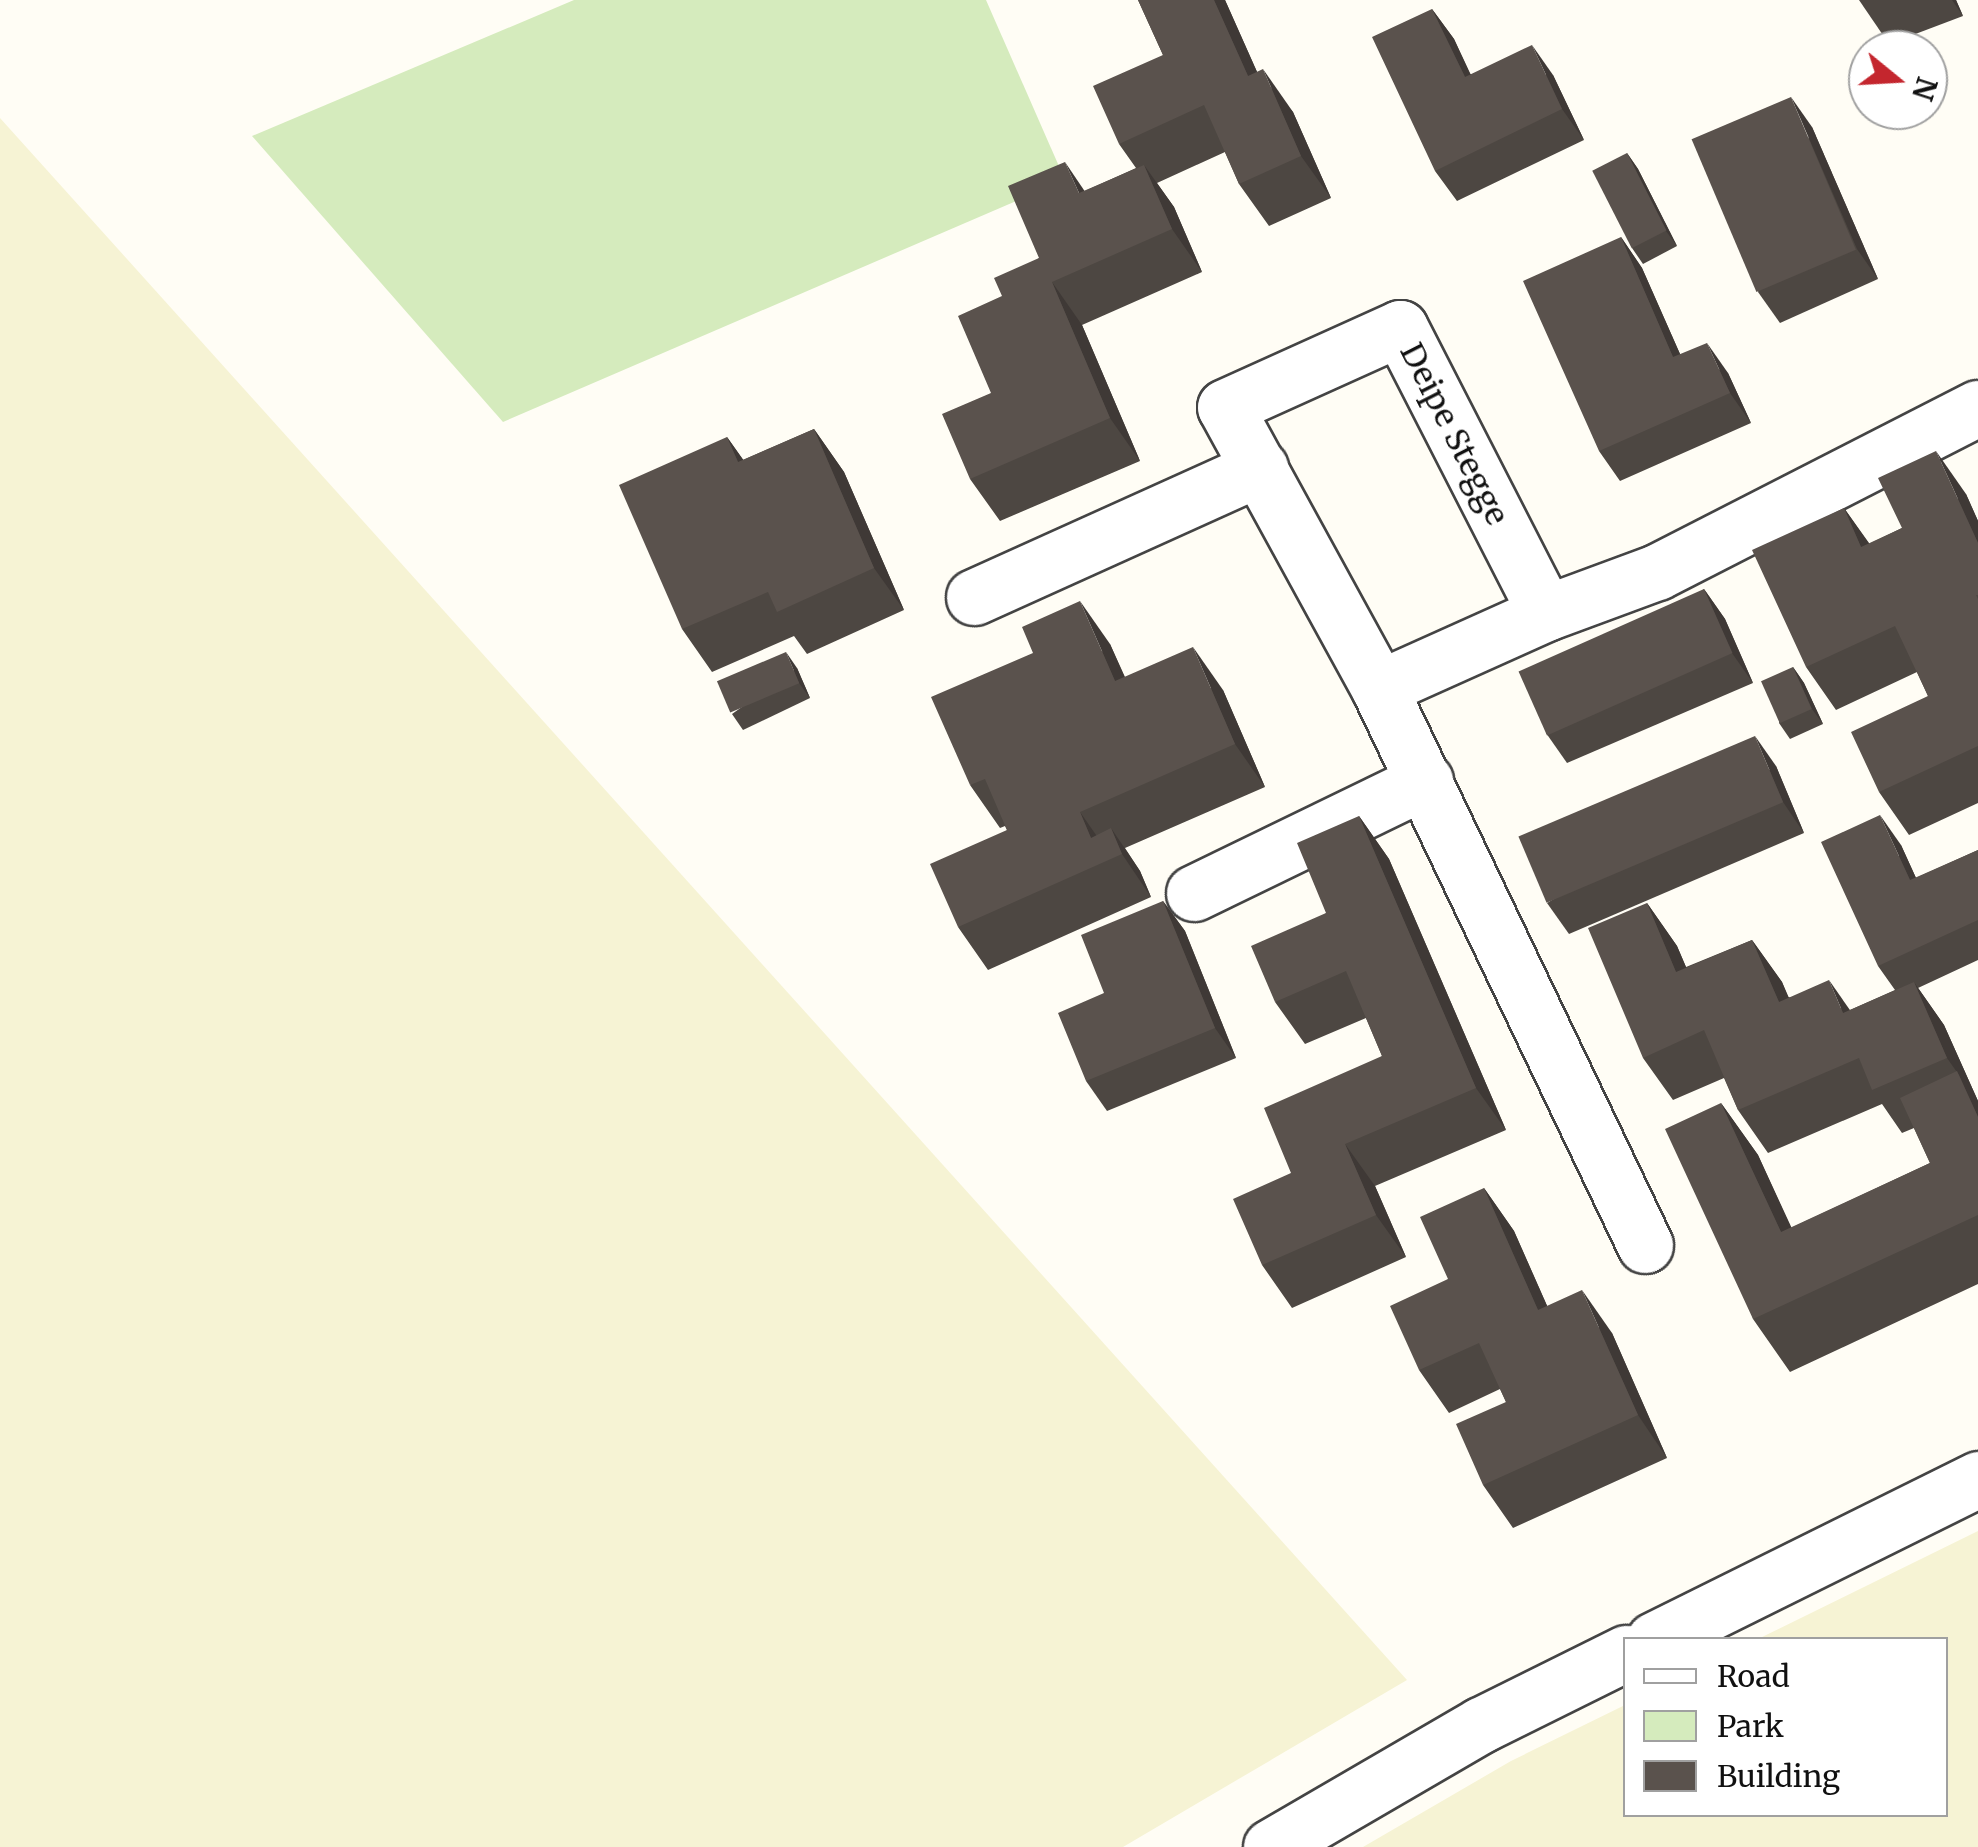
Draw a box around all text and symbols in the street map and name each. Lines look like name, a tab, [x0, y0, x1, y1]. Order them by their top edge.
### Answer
north arrow	[1848, 30, 1948, 130]
text: N	[1904, 73, 1945, 105]
street label: Deipe Stegge	[1392, 337, 1516, 531]
legend	[1623, 1637, 1948, 1817]
text: Road	[1717, 1657, 1790, 1695]
text: Park	[1717, 1707, 1784, 1745]
text: Building	[1717, 1757, 1840, 1795]

